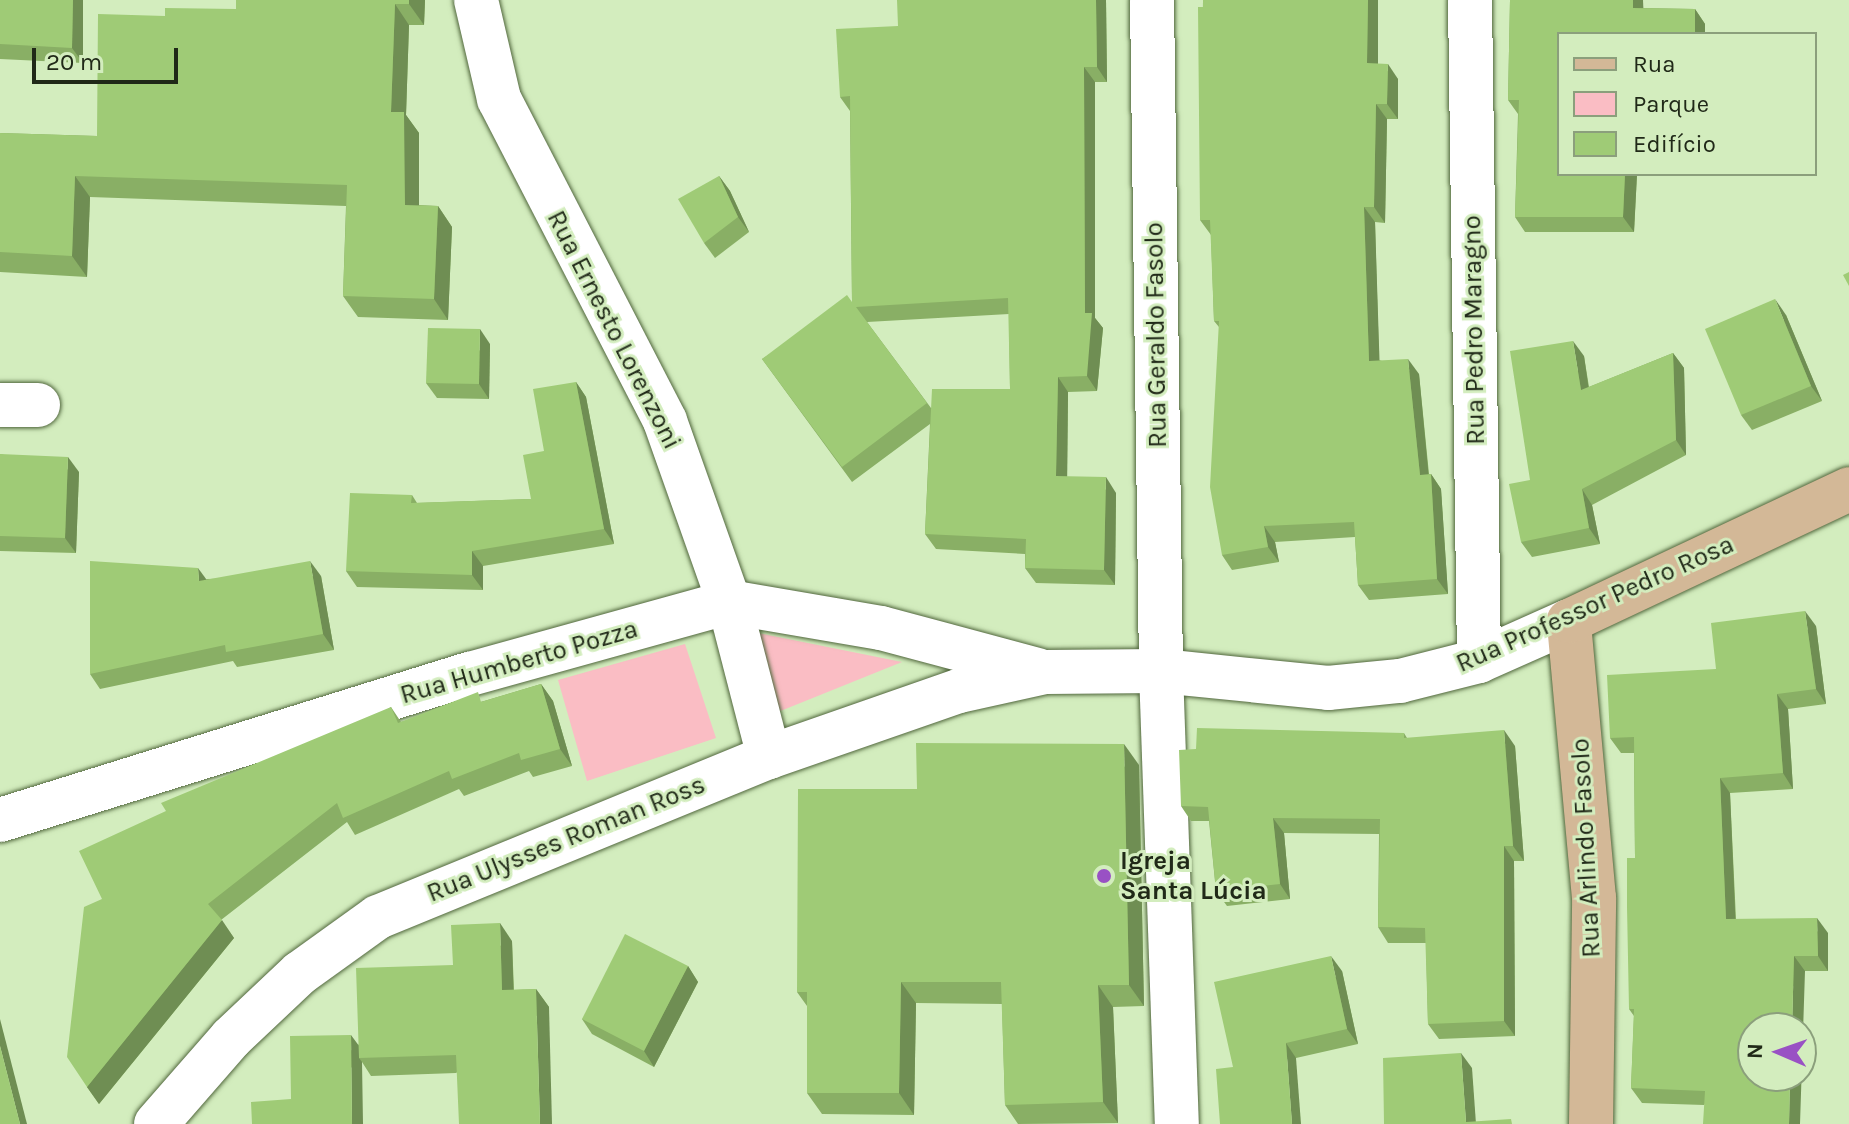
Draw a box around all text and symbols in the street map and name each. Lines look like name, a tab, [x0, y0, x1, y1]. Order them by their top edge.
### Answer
scale bar	[36, 32, 182, 82]
legend	[1557, 32, 1817, 176]
text: 20 m	[46, 48, 102, 76]
text: Rua	[1633, 50, 1675, 78]
text: Parque	[1633, 90, 1709, 118]
text: Edifício	[1633, 130, 1716, 158]
street label: Rua Ernesto Lorenzoni	[540, 205, 688, 455]
street label: Rua Pedro Maragno	[1456, 215, 1492, 445]
street label: Rua Geraldo Fasolo	[1138, 222, 1174, 448]
street label: Rua Professor Pedro Rosa	[1451, 529, 1739, 679]
street label: Rua Humberto Pozza	[397, 613, 641, 711]
street label: Rua Arlindo Fasolo	[1565, 737, 1607, 959]
street label: Rua Ulysses Roman Ross	[422, 769, 710, 909]
place label: Igreja Santa Lúcia	[1120, 845, 1267, 906]
marker: Igreja Santa Lúcia	[1095, 867, 1113, 885]
north arrow	[1737, 1012, 1817, 1092]
text: N	[1742, 1043, 1768, 1060]

